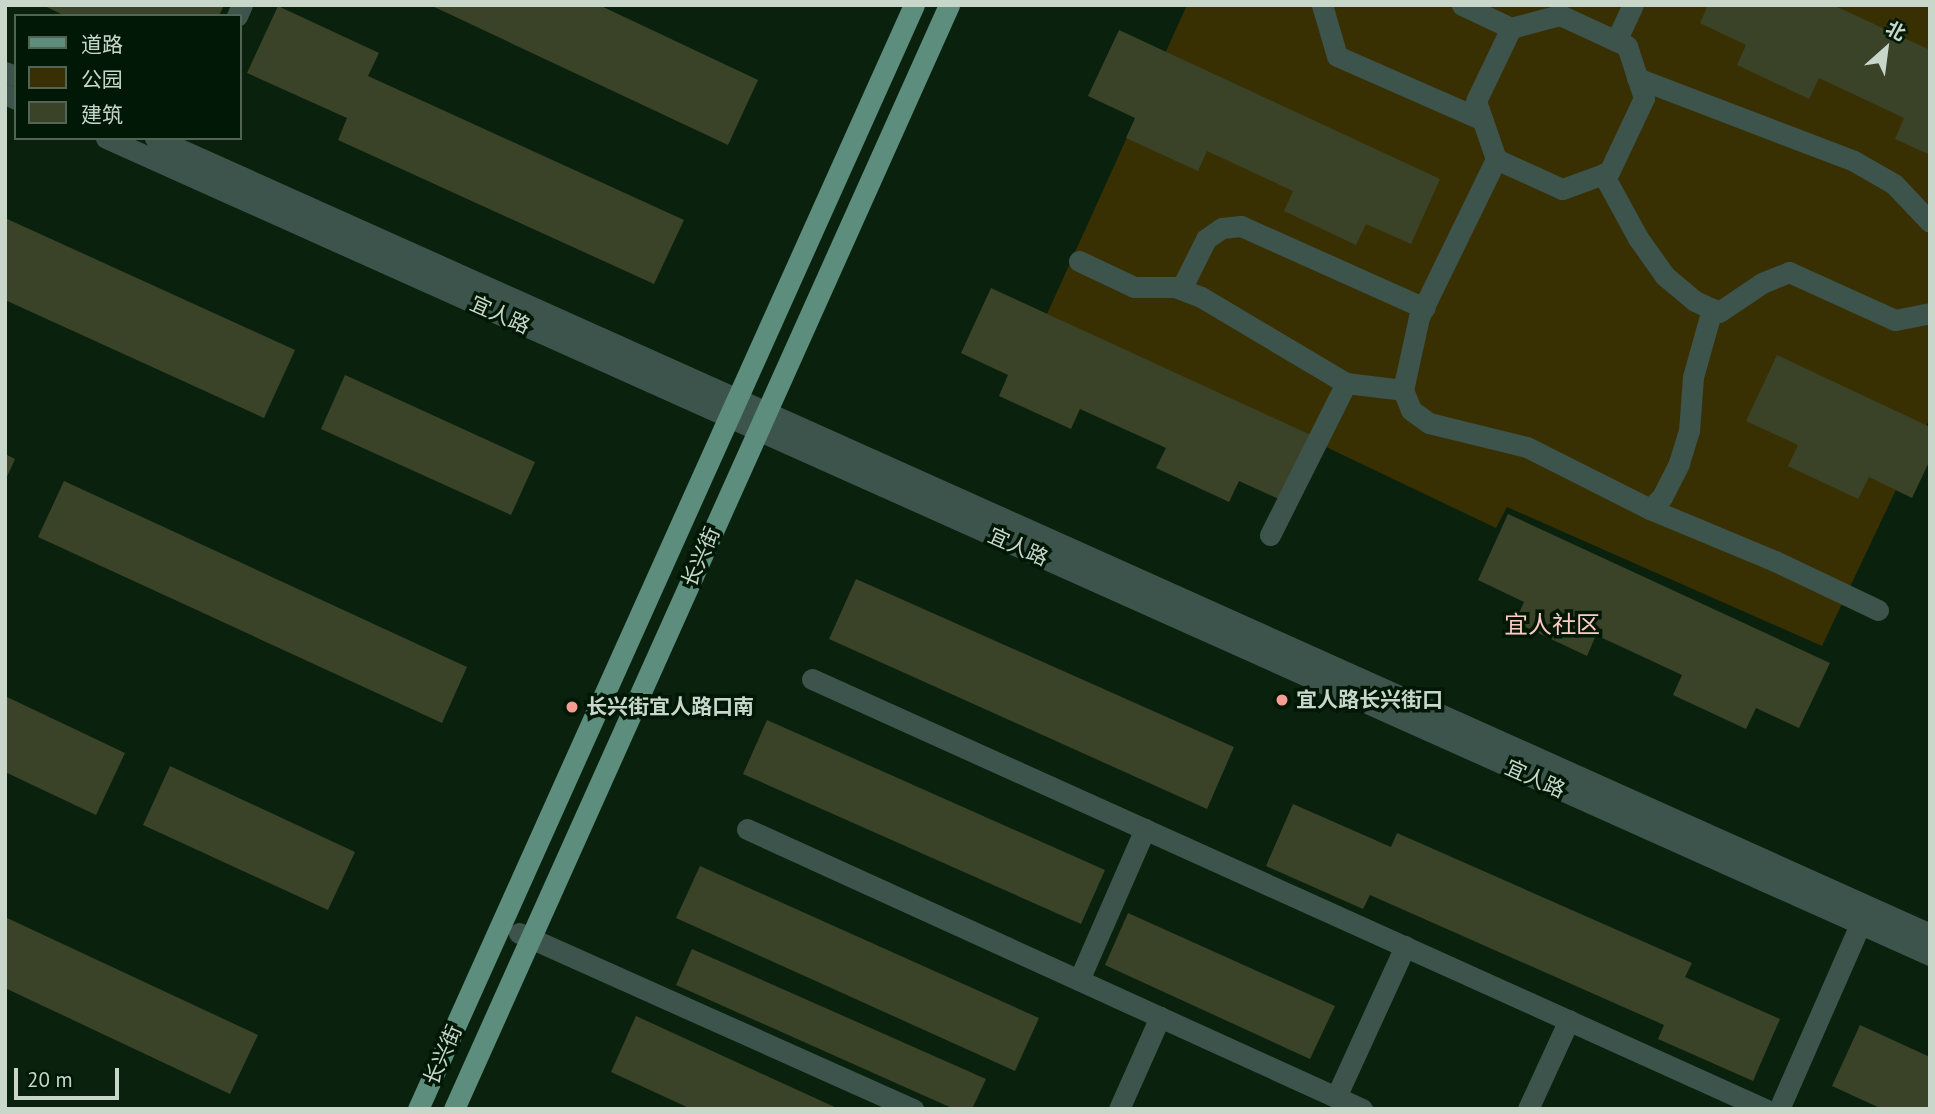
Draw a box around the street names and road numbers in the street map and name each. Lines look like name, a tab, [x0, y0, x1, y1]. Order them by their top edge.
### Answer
street label: 宜人路	[466, 291, 534, 339]
street label: 长兴街	[677, 523, 725, 591]
street label: 宜人路	[984, 523, 1052, 571]
street label: 宜人路	[1501, 755, 1569, 803]
street label: 长兴街	[419, 1021, 467, 1089]

